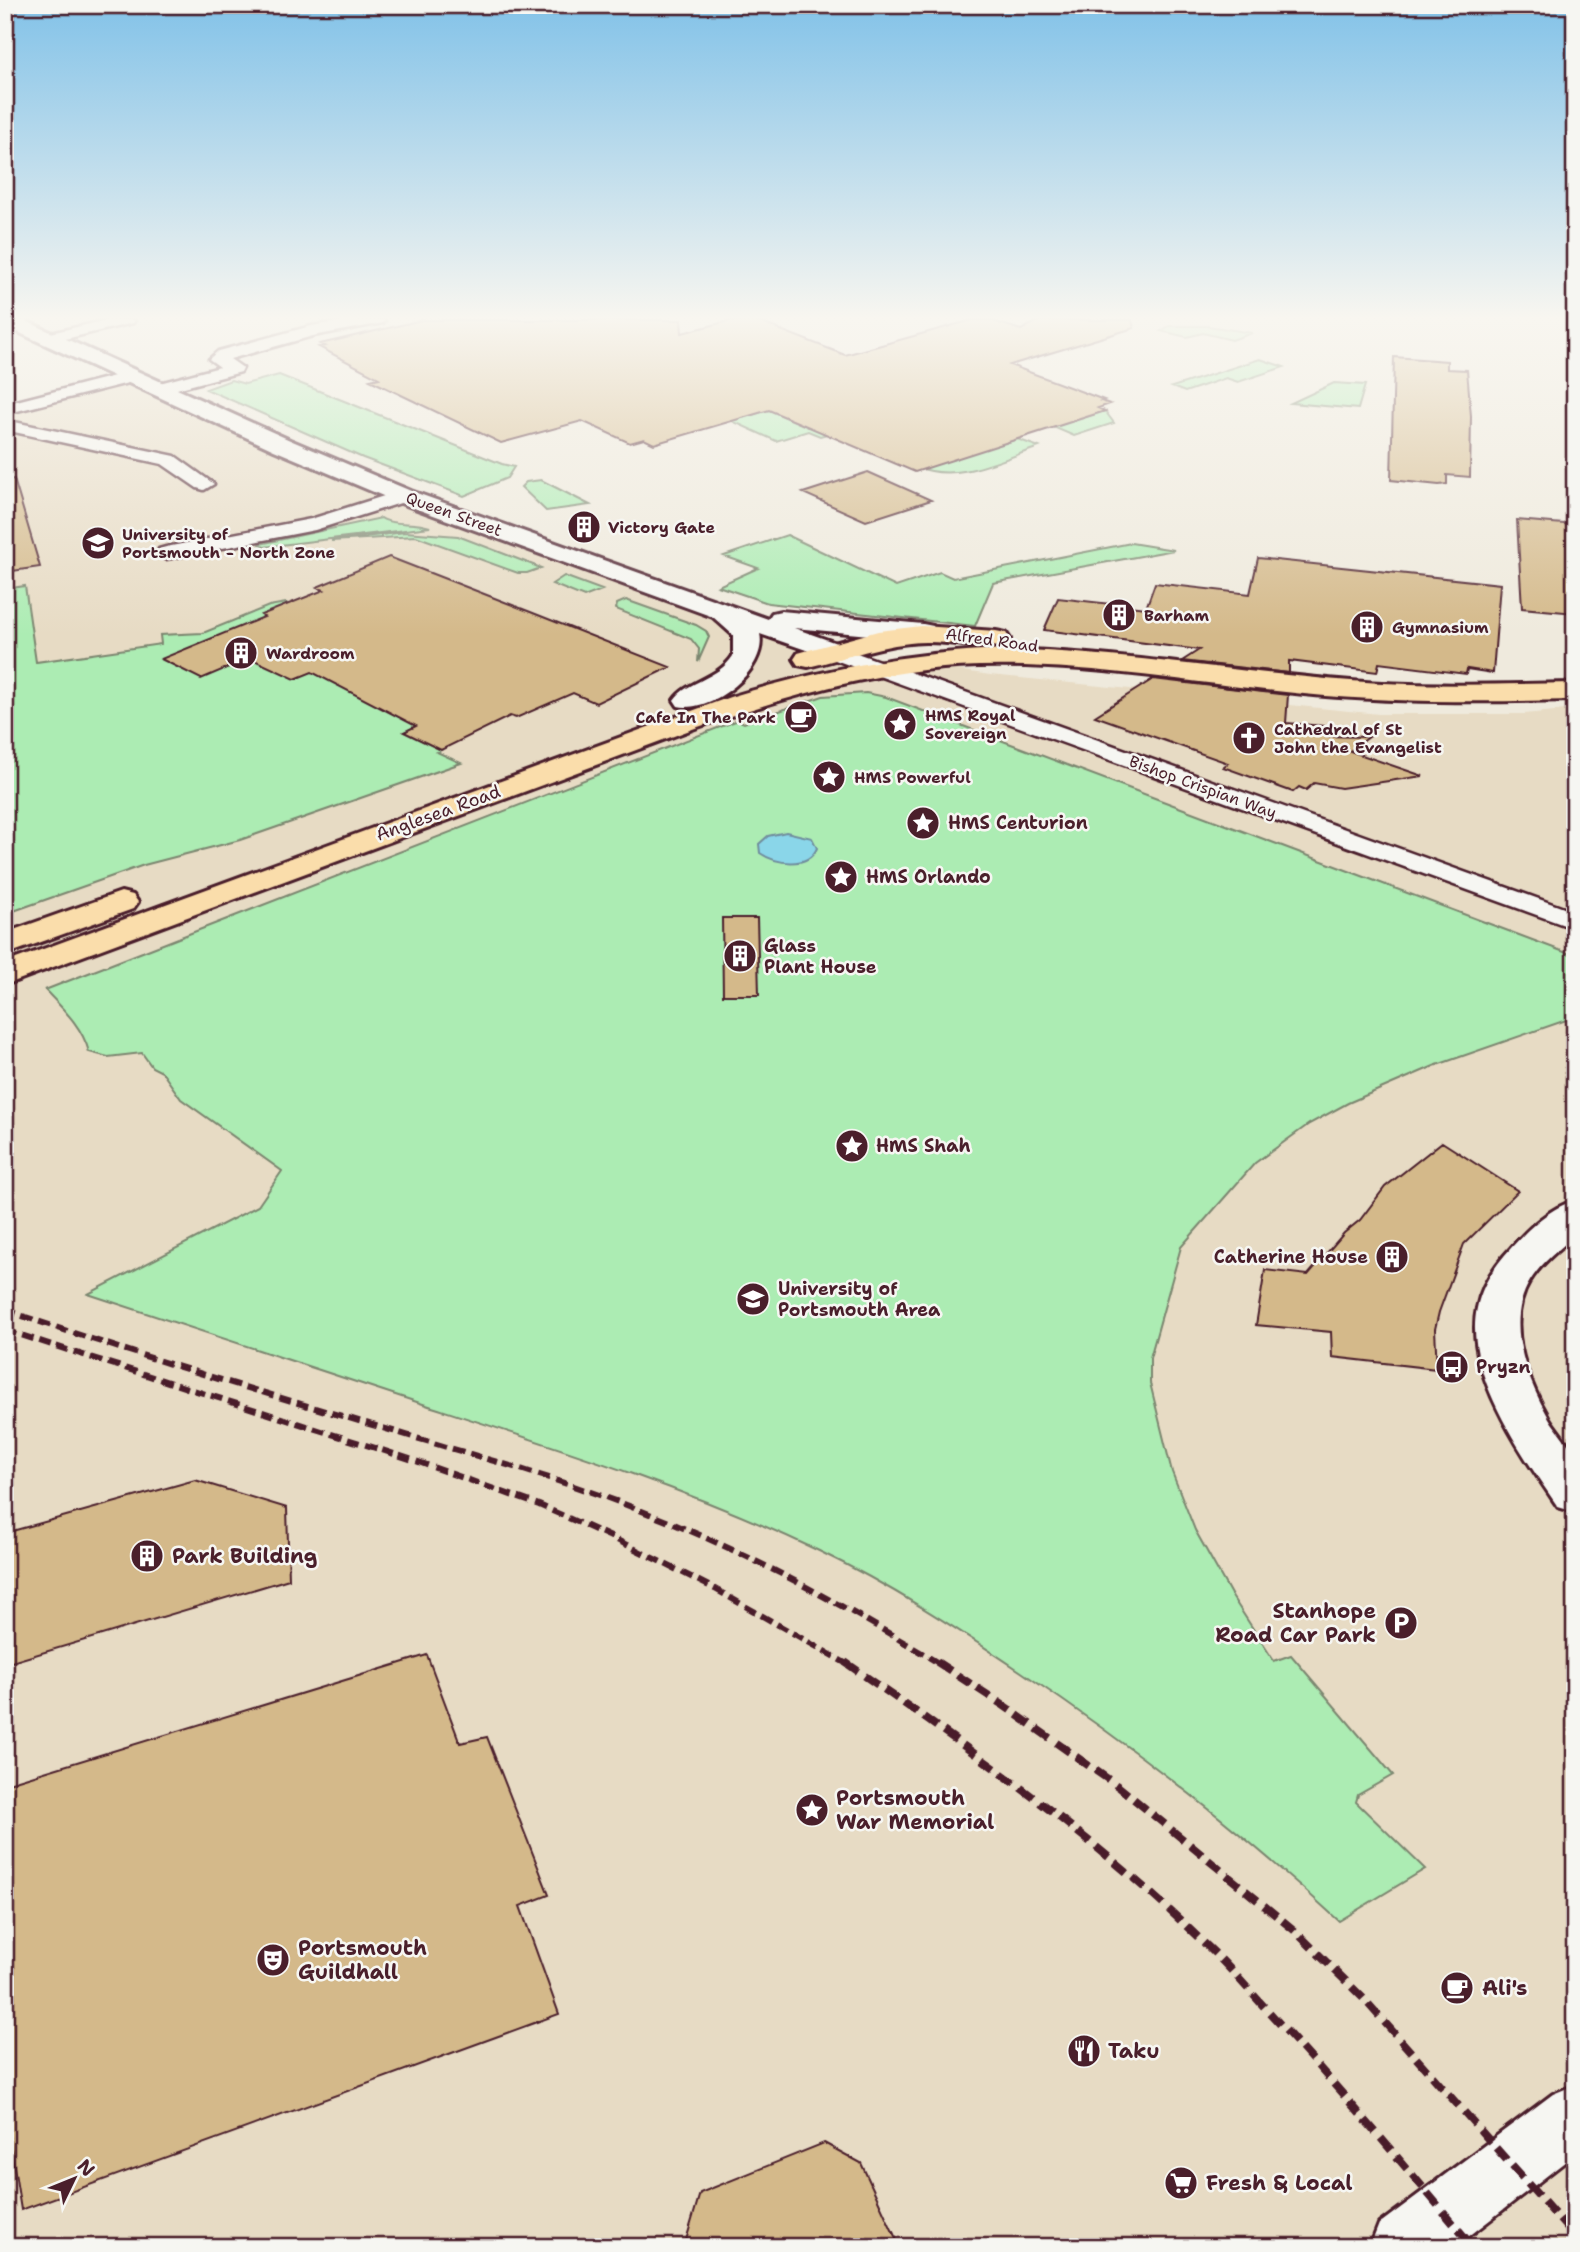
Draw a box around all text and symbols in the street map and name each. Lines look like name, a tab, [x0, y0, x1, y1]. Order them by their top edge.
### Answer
street label: Queen Street	[403, 487, 505, 541]
building icon: Victory Gate	[565, 508, 603, 546]
place label: Victory Gate	[608, 517, 715, 538]
school or university icon: University of Portsmouth - North Zone	[79, 524, 117, 562]
place label: University of Portsmouth - North Zone	[122, 524, 336, 563]
building icon: Barham	[1100, 596, 1138, 634]
place label: Barham	[1144, 605, 1209, 626]
building icon: Gymnasium	[1348, 608, 1386, 646]
place label: Gymnasium	[1392, 617, 1489, 638]
street label: Alfred Road	[944, 623, 1040, 657]
building icon: Wardroom	[222, 634, 260, 672]
place label: Wardroom	[266, 643, 355, 664]
cafe icon: Cafe In The Park	[782, 698, 820, 736]
place icon: HMS Royal Sovereign	[881, 705, 919, 743]
place label: HMS Royal Sovereign	[925, 705, 1016, 744]
place label: Cafe In The Park	[635, 707, 776, 728]
church icon: Cathedral of St John the Evangelist	[1230, 719, 1268, 757]
place label: Cathedral of St John the Evangelist	[1274, 719, 1442, 758]
street label: Bishop Crispian Way	[1126, 751, 1280, 823]
place icon: HMS Powerful	[810, 758, 848, 796]
place label: HMS Powerful	[854, 767, 971, 788]
street label: Anglesea Road	[372, 779, 504, 847]
place icon: HMS Centurion	[904, 804, 942, 842]
place label: HMS Centurion	[948, 811, 1088, 835]
place icon: HMS Orlando	[822, 858, 860, 896]
place label: HMS Orlando	[866, 865, 991, 889]
place label: Glass Plant House	[764, 934, 877, 979]
building icon: Glass Plant House	[721, 937, 759, 975]
place icon: HMS Shah	[833, 1127, 871, 1165]
place label: HMS Shah	[876, 1134, 971, 1158]
building icon: Catherine House	[1373, 1238, 1411, 1276]
place label: Catherine House	[1214, 1245, 1368, 1269]
place label: University of Portsmouth Area	[778, 1277, 941, 1322]
school or university icon: University of Portsmouth Area	[734, 1280, 772, 1318]
bus stop icon: Pryzn	[1433, 1348, 1471, 1386]
place label: Pryzn	[1476, 1355, 1531, 1379]
building icon: Park Building	[128, 1537, 166, 1575]
place label: Park Building	[172, 1542, 317, 1570]
place label: Stanhope Road Car Park	[1215, 1597, 1376, 1649]
parking icon: Stanhope Road Car Park	[1382, 1604, 1420, 1642]
place label: Portsmouth War Memorial	[836, 1784, 994, 1836]
place icon: Portsmouth War Memorial	[793, 1791, 831, 1829]
place label: Portsmouth Guildhall	[298, 1934, 427, 1986]
theatre icon: Portsmouth Guildhall	[254, 1941, 292, 1979]
cafe icon: Ali's	[1438, 1969, 1476, 2007]
place label: Ali's	[1482, 1974, 1527, 2002]
restaurant icon: Taku	[1065, 2032, 1103, 2070]
place label: Taku	[1108, 2037, 1160, 2065]
north arrow	[38, 2144, 108, 2214]
text: N	[72, 2154, 100, 2182]
supermarket icon: Fresh & Local	[1162, 2164, 1200, 2202]
place label: Fresh & Local	[1206, 2169, 1352, 2197]

